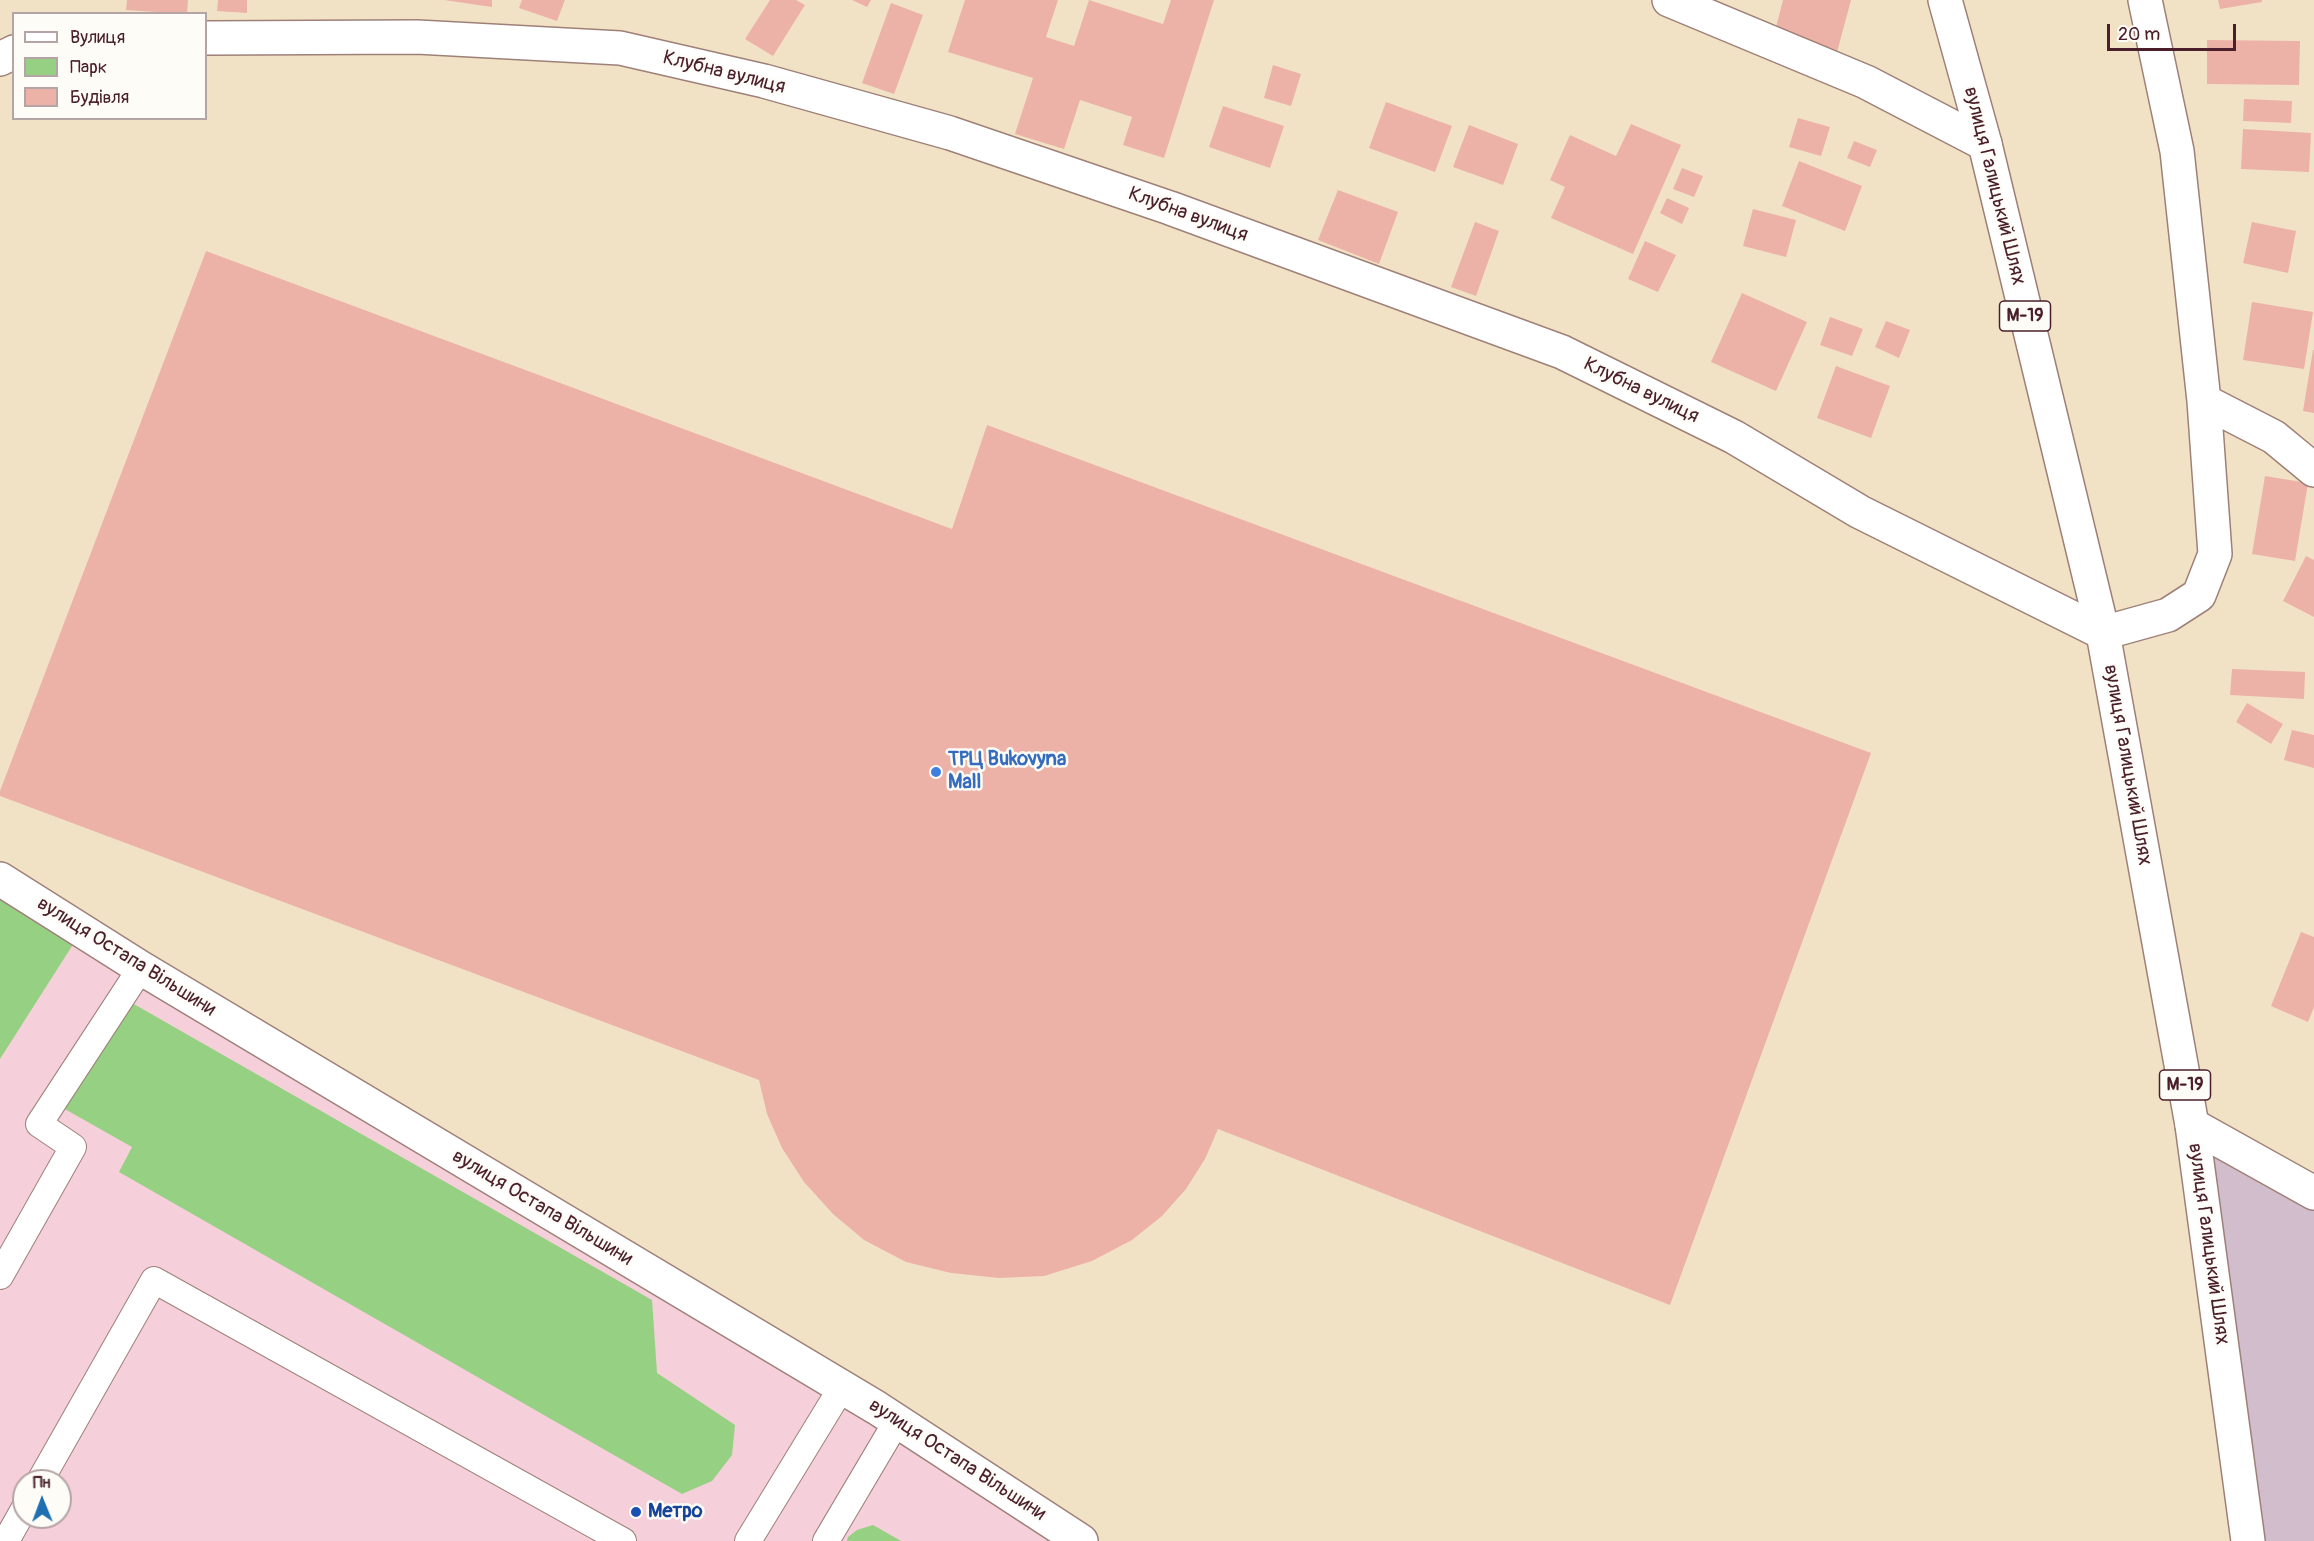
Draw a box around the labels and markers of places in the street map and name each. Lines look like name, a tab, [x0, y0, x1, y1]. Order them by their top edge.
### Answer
place label: ТРЦ Bukovyna Mall	[948, 748, 1066, 795]
marker: ТРЦ Bukovyna Mall	[929, 765, 943, 779]
place label: Метро	[648, 1500, 702, 1524]
marker: Метро	[629, 1505, 643, 1519]

